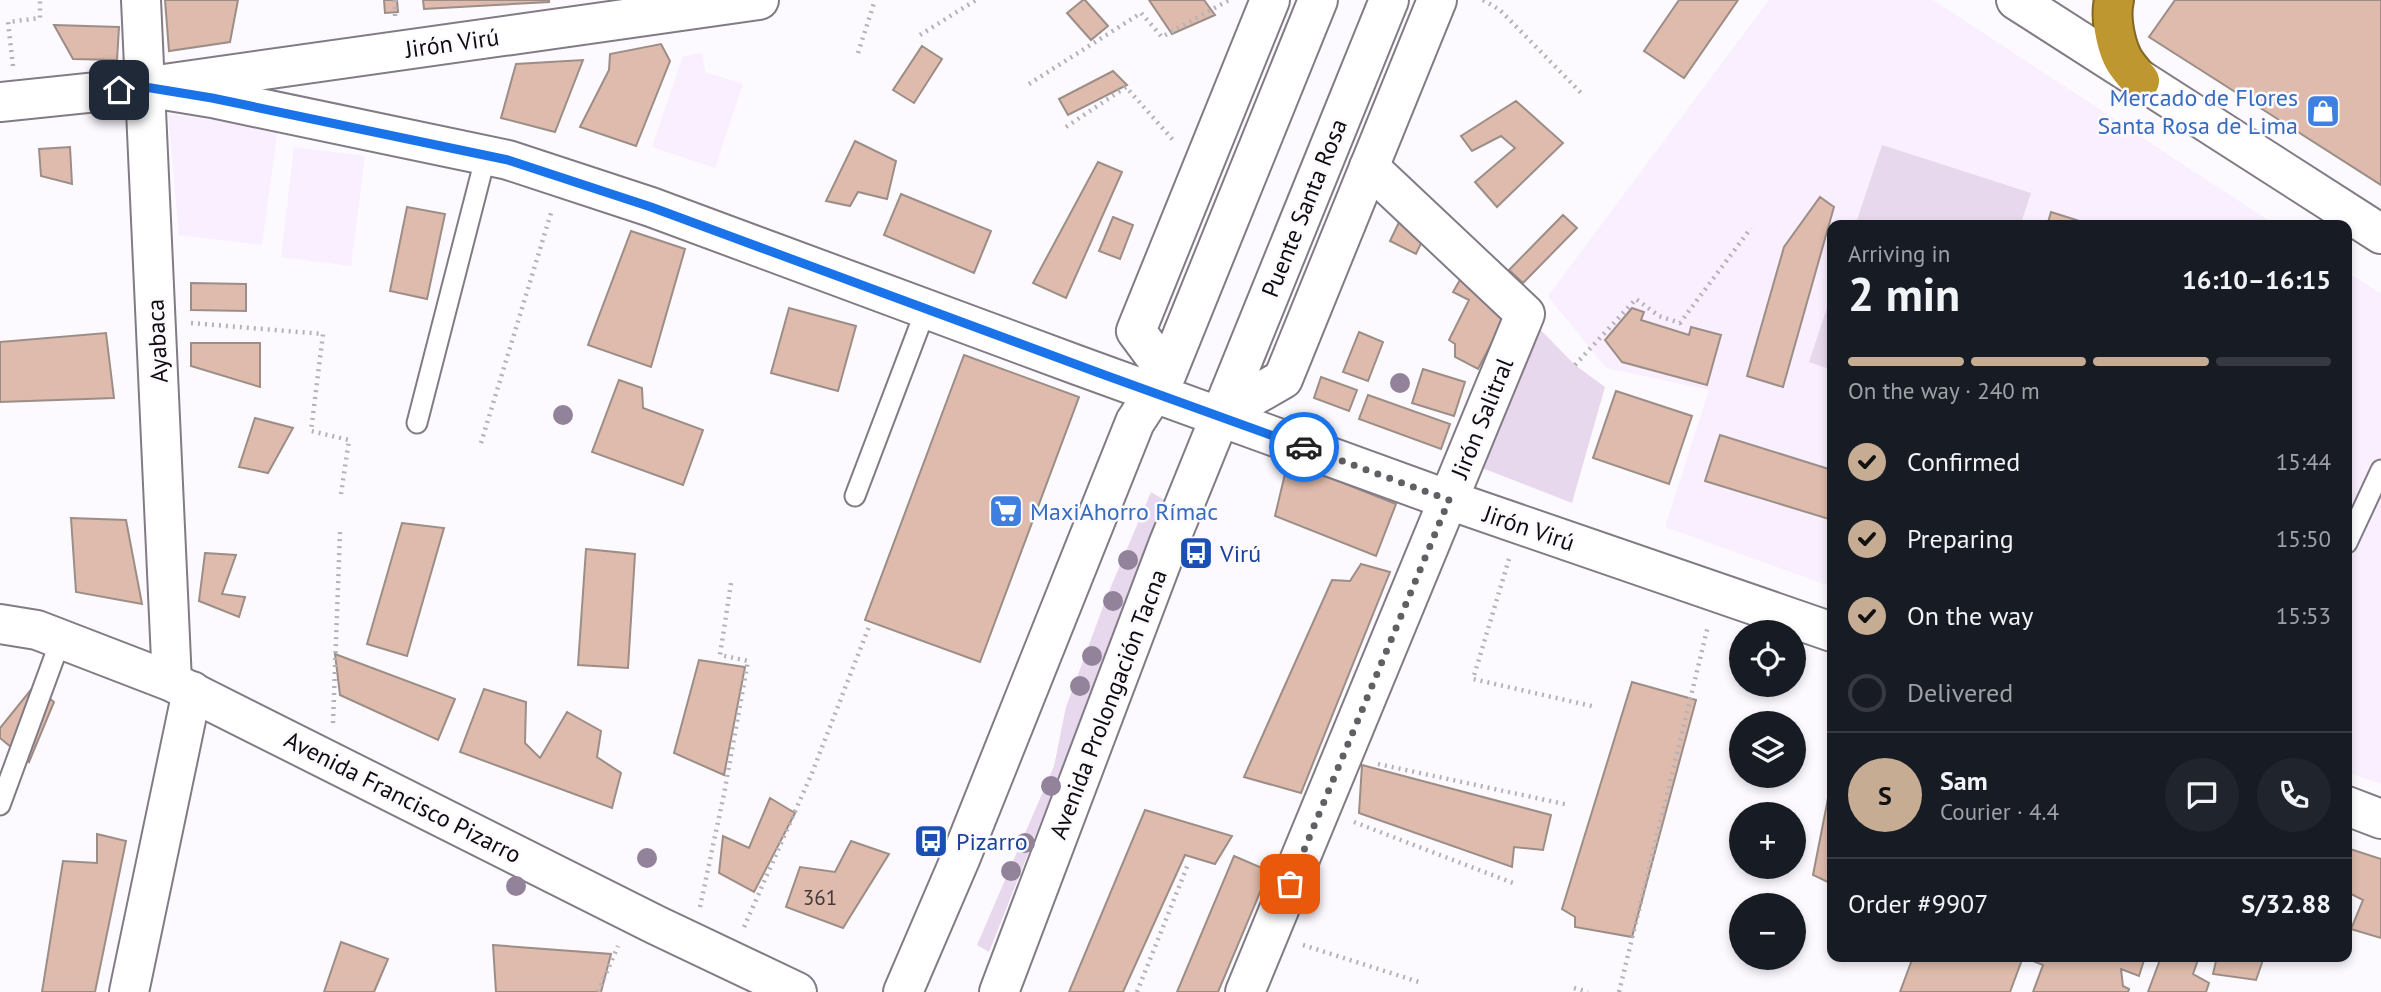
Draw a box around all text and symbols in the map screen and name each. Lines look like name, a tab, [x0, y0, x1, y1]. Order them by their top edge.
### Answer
street label: Jirón Virú	[402, 21, 501, 65]
pin	[89, 60, 149, 120]
icon: home	[100, 71, 138, 109]
place label: Mercado de Flores Santa Rosa de Lima	[2098, 82, 2298, 141]
shop icon: Mercado de Flores Santa Rosa de Lima	[2304, 92, 2342, 130]
street label: Puente Santa Rosa	[1254, 114, 1354, 302]
text: Arriving in	[1848, 239, 1950, 268]
text: 16:10–16:15	[2182, 263, 2331, 296]
text: 2 min	[1848, 264, 1960, 324]
street label: Ayabaca	[139, 298, 175, 384]
street label: Jirón Salitral	[1443, 353, 1520, 484]
text: On the way · 240 m	[1848, 376, 2040, 405]
courier	[1269, 412, 1339, 482]
icon: car	[1285, 428, 1323, 466]
icon: check	[1848, 443, 1886, 481]
text: Confirmed	[1907, 445, 2020, 478]
text: 15:44	[2276, 447, 2331, 476]
supermarket icon: MaxiAhorro Rímac	[987, 492, 1025, 530]
place label: MaxiAhorro Rímac	[1030, 496, 1218, 527]
street label: Jirón Virú	[1478, 498, 1579, 558]
icon: check	[1848, 520, 1886, 558]
text: Preparing	[1907, 522, 2014, 555]
text: 15:50	[2276, 524, 2331, 553]
bus stop icon: Virú	[1177, 534, 1215, 572]
place label: Virú	[1219, 538, 1261, 569]
street label: Avenida Prolongación Tacna	[1042, 565, 1174, 843]
icon: check	[1848, 597, 1886, 635]
text: On the way	[1907, 599, 2033, 632]
text: 15:53	[2276, 601, 2331, 630]
map controls	[1729, 620, 1806, 970]
button: locate	[1729, 620, 1806, 697]
text: Delivered	[1907, 676, 2013, 709]
button: layers	[1729, 711, 1806, 788]
street label: Avenida Francisco Pizarro	[279, 724, 527, 870]
button: chat	[2165, 758, 2239, 832]
button: phone	[2257, 758, 2331, 832]
text: Sam	[1940, 764, 1988, 797]
text: S	[1878, 779, 1892, 812]
text: Courier · 4.4	[1940, 797, 2059, 826]
button: +	[1729, 802, 1806, 879]
bus stop icon: Pizarro	[912, 822, 950, 860]
place label: Pizarro	[956, 826, 1028, 857]
pin	[1260, 854, 1320, 914]
icon: bag	[1271, 865, 1309, 903]
house number: 361	[803, 884, 837, 911]
text: Order #9907	[1848, 887, 1988, 920]
text: S/32.88	[2241, 887, 2331, 920]
button: −	[1729, 893, 1806, 970]

